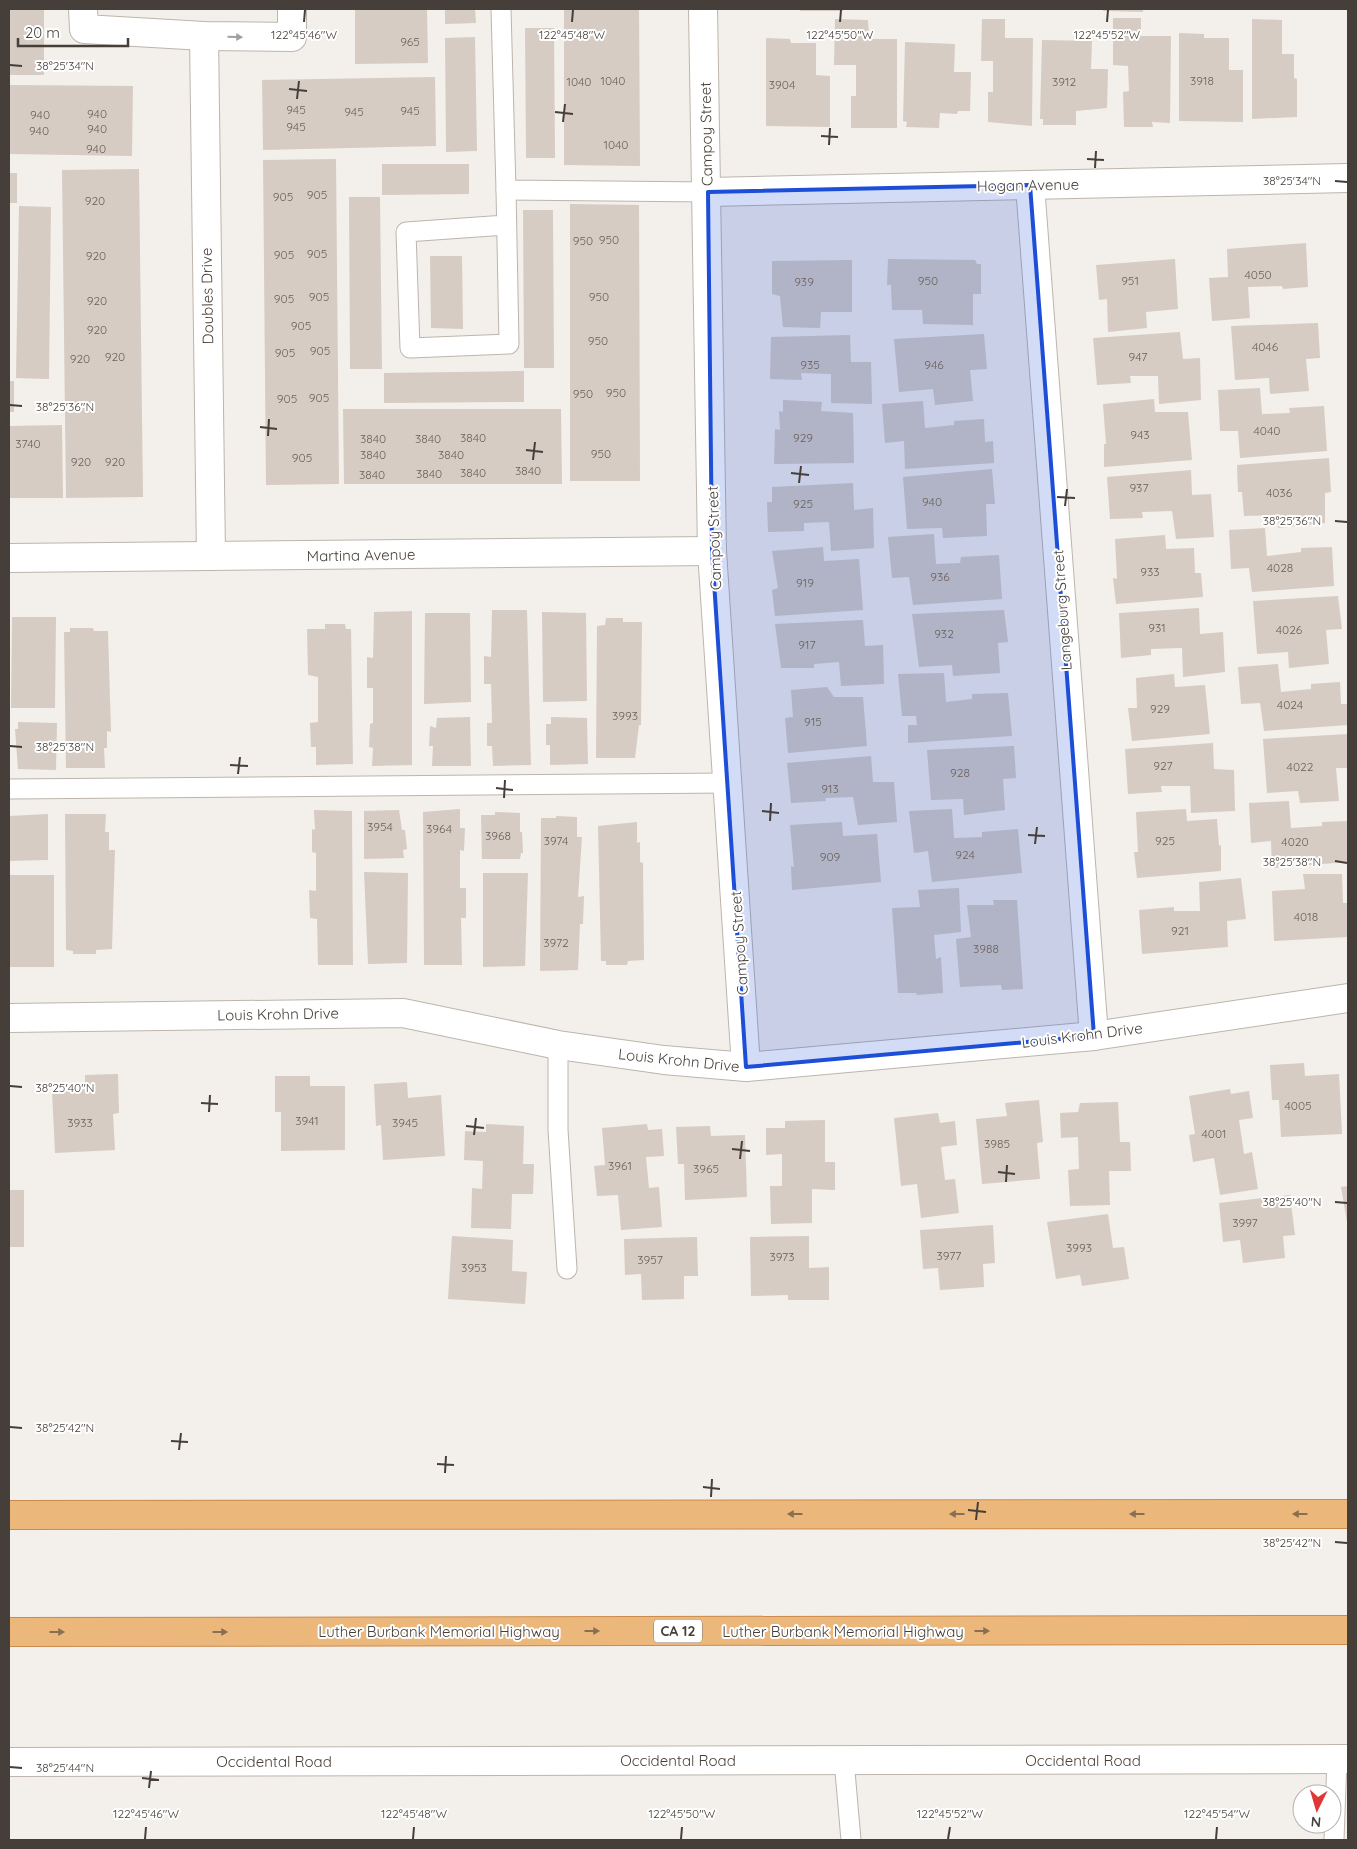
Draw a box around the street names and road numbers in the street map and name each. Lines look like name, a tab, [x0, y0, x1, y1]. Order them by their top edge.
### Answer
street label: Campoy Street	[696, 82, 716, 186]
street label: Hogan Avenue	[977, 175, 1079, 195]
street label: Doubles Drive	[197, 248, 217, 344]
street label: Campoy Street	[703, 486, 725, 590]
street label: Martina Avenue	[306, 545, 416, 565]
street label: Langeburg Street	[1048, 549, 1076, 671]
street label: Campoy Street	[726, 890, 752, 996]
street label: Louis Krohn Drive	[217, 1003, 339, 1025]
street label: Louis Krohn Drive	[1020, 1018, 1144, 1052]
street label: Louis Krohn Drive	[617, 1044, 741, 1076]
road number: CA 12	[654, 1620, 702, 1642]
street label: Luther Burbank Memorial Highway	[318, 1622, 560, 1641]
street label: Luther Burbank Memorial Highway	[722, 1622, 964, 1641]
street label: Occidental Road	[620, 1751, 736, 1770]
street label: Occidental Road	[1025, 1751, 1141, 1770]
street label: Occidental Road	[216, 1752, 332, 1771]

